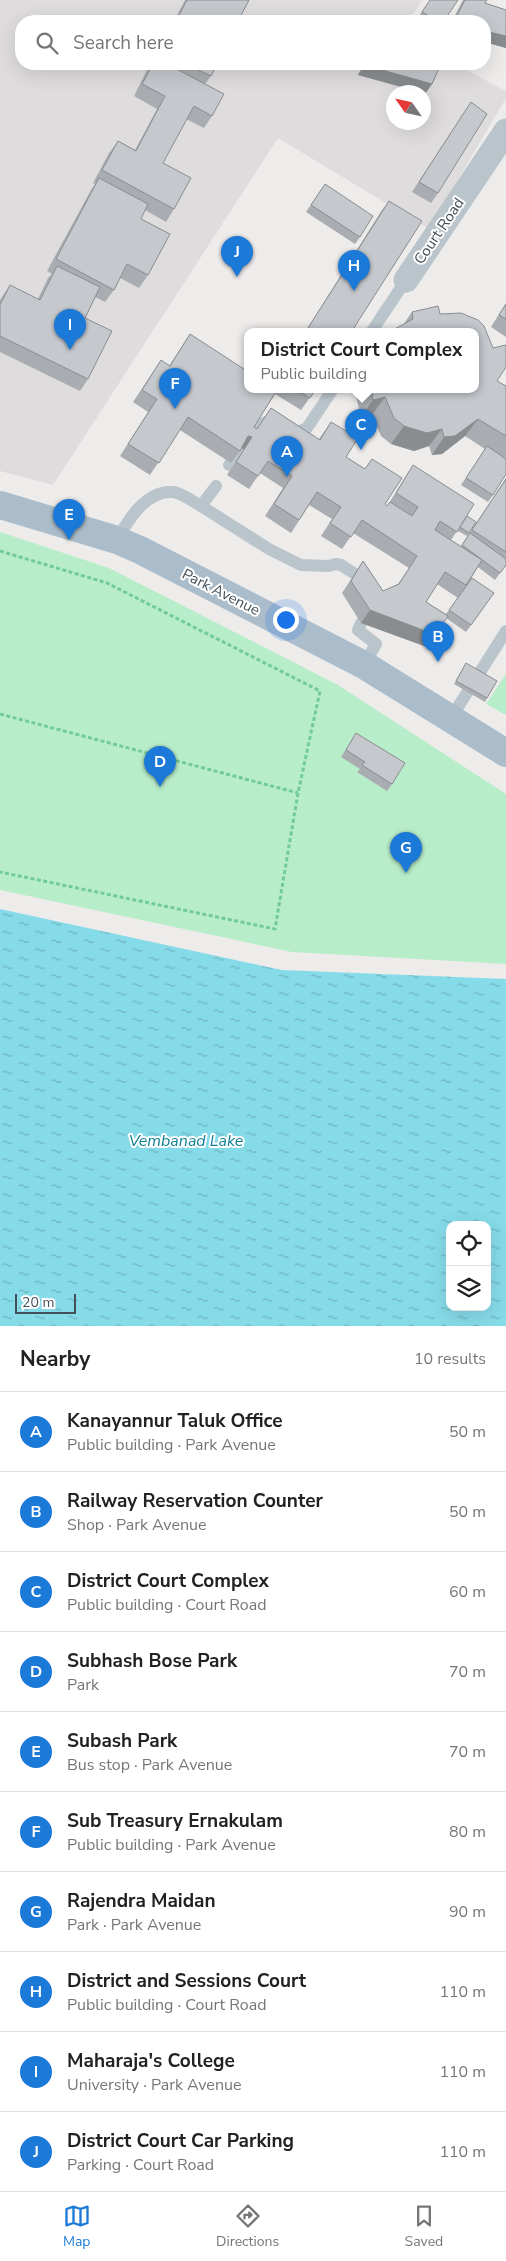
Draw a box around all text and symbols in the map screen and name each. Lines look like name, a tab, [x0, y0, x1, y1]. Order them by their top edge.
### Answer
search box	[15, 15, 491, 70]
icon: search	[33, 29, 61, 57]
text: Search here	[73, 30, 174, 56]
north arrow	[386, 85, 431, 130]
street label: Court Road	[409, 194, 469, 268]
pin: J	[221, 236, 253, 277]
pin: H	[338, 250, 370, 291]
pin: I	[54, 309, 86, 350]
popup	[244, 328, 479, 393]
text: District Court Complex	[261, 337, 462, 363]
text: Public building	[261, 363, 367, 385]
pin: F	[159, 368, 191, 409]
pin: C	[345, 409, 377, 450]
pin: A	[271, 436, 303, 477]
pin: E	[53, 499, 85, 540]
street label: Park Avenue	[179, 564, 263, 620]
your location	[273, 607, 299, 633]
pin: B	[422, 621, 454, 662]
pin: D	[144, 746, 176, 787]
pin: G	[390, 832, 422, 873]
water label: Vembanad Lake	[129, 1130, 244, 1152]
map controls	[446, 1221, 491, 1311]
button: locate	[446, 1221, 491, 1266]
button: layers	[446, 1266, 491, 1311]
scale bar	[15, 1291, 76, 1314]
text: 20 m	[22, 1293, 54, 1312]
text: Nearby	[20, 1345, 90, 1373]
text: 10 results	[414, 1348, 486, 1370]
text: Kanayannur Taluk Office	[67, 1408, 283, 1434]
text: A	[30, 1421, 42, 1443]
text: 50 m	[449, 1421, 486, 1443]
text: Public building · Park Avenue	[67, 1434, 276, 1456]
text: Railway Reservation Counter	[67, 1488, 323, 1514]
text: B	[30, 1501, 42, 1523]
text: 50 m	[449, 1501, 486, 1523]
text: Shop · Park Avenue	[67, 1514, 207, 1536]
text: District Court Complex	[67, 1568, 269, 1594]
text: C	[31, 1581, 41, 1603]
text: 60 m	[449, 1581, 486, 1603]
text: Public building · Court Road	[67, 1594, 267, 1616]
text: Subhash Bose Park	[67, 1648, 237, 1674]
text: D	[30, 1661, 42, 1683]
text: 70 m	[449, 1661, 486, 1683]
text: Park	[67, 1674, 99, 1696]
text: Subash Park	[67, 1728, 177, 1754]
text: E	[31, 1741, 41, 1763]
text: 70 m	[449, 1741, 486, 1763]
text: Bus stop · Park Avenue	[67, 1754, 232, 1776]
text: Sub Treasury Ernakulam	[67, 1808, 283, 1834]
text: F	[32, 1821, 41, 1843]
text: 80 m	[449, 1821, 486, 1843]
text: Public building · Park Avenue	[67, 1834, 276, 1856]
text: Rajendra Maidan	[67, 1888, 216, 1914]
text: G	[30, 1901, 42, 1923]
text: 90 m	[449, 1901, 486, 1923]
text: Park · Park Avenue	[67, 1914, 201, 1936]
text: District and Sessions Court	[67, 1968, 306, 1994]
text: H	[30, 1981, 42, 2003]
text: 110 m	[439, 1981, 486, 2003]
text: Public building · Court Road	[67, 1994, 267, 2016]
text: Maharaja's College	[67, 2048, 235, 2074]
text: I	[34, 2061, 38, 2083]
text: 110 m	[439, 2061, 486, 2083]
text: University · Park Avenue	[67, 2074, 241, 2096]
text: District Court Car Parking	[67, 2128, 294, 2154]
text: J	[33, 2141, 39, 2163]
text: 110 m	[439, 2141, 486, 2163]
text: Parking · Court Road	[67, 2154, 214, 2176]
tab: Map	[63, 2202, 91, 2251]
tab: Directions	[216, 2202, 279, 2251]
tab: Saved	[405, 2202, 443, 2251]

